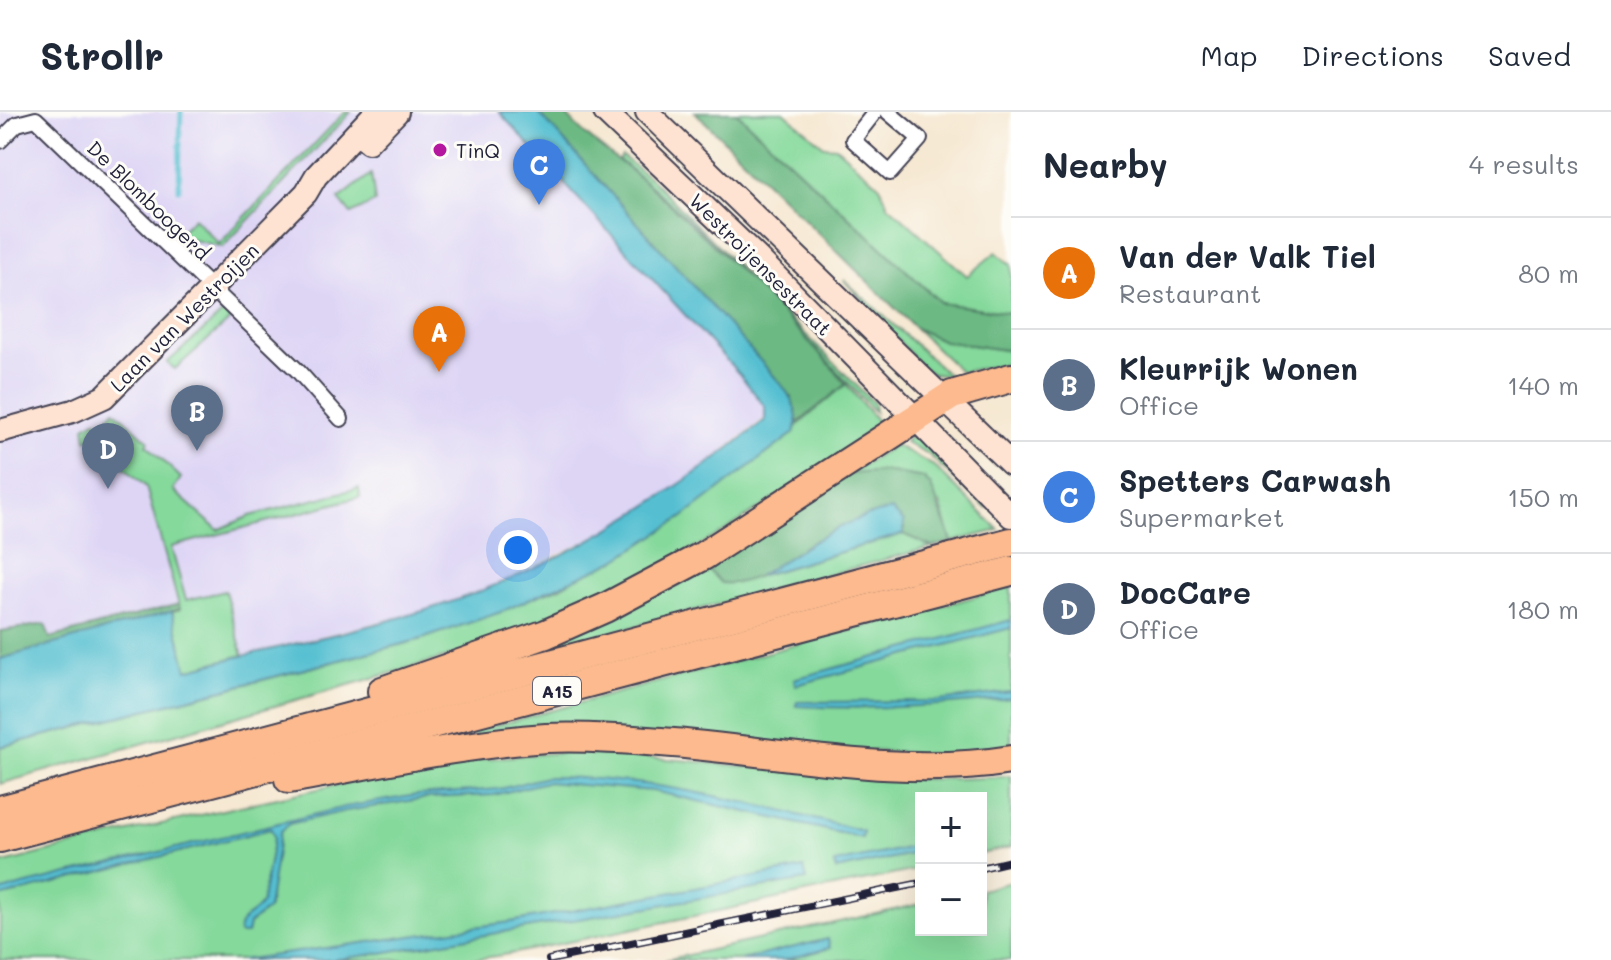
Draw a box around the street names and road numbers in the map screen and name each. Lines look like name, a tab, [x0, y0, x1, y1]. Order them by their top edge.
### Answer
street label: De Blomboogerd	[82, 135, 216, 265]
street label: Westroijensestraat	[684, 187, 838, 341]
street label: Laan van Westroijen	[104, 237, 264, 397]
road number: A15	[533, 677, 581, 705]

